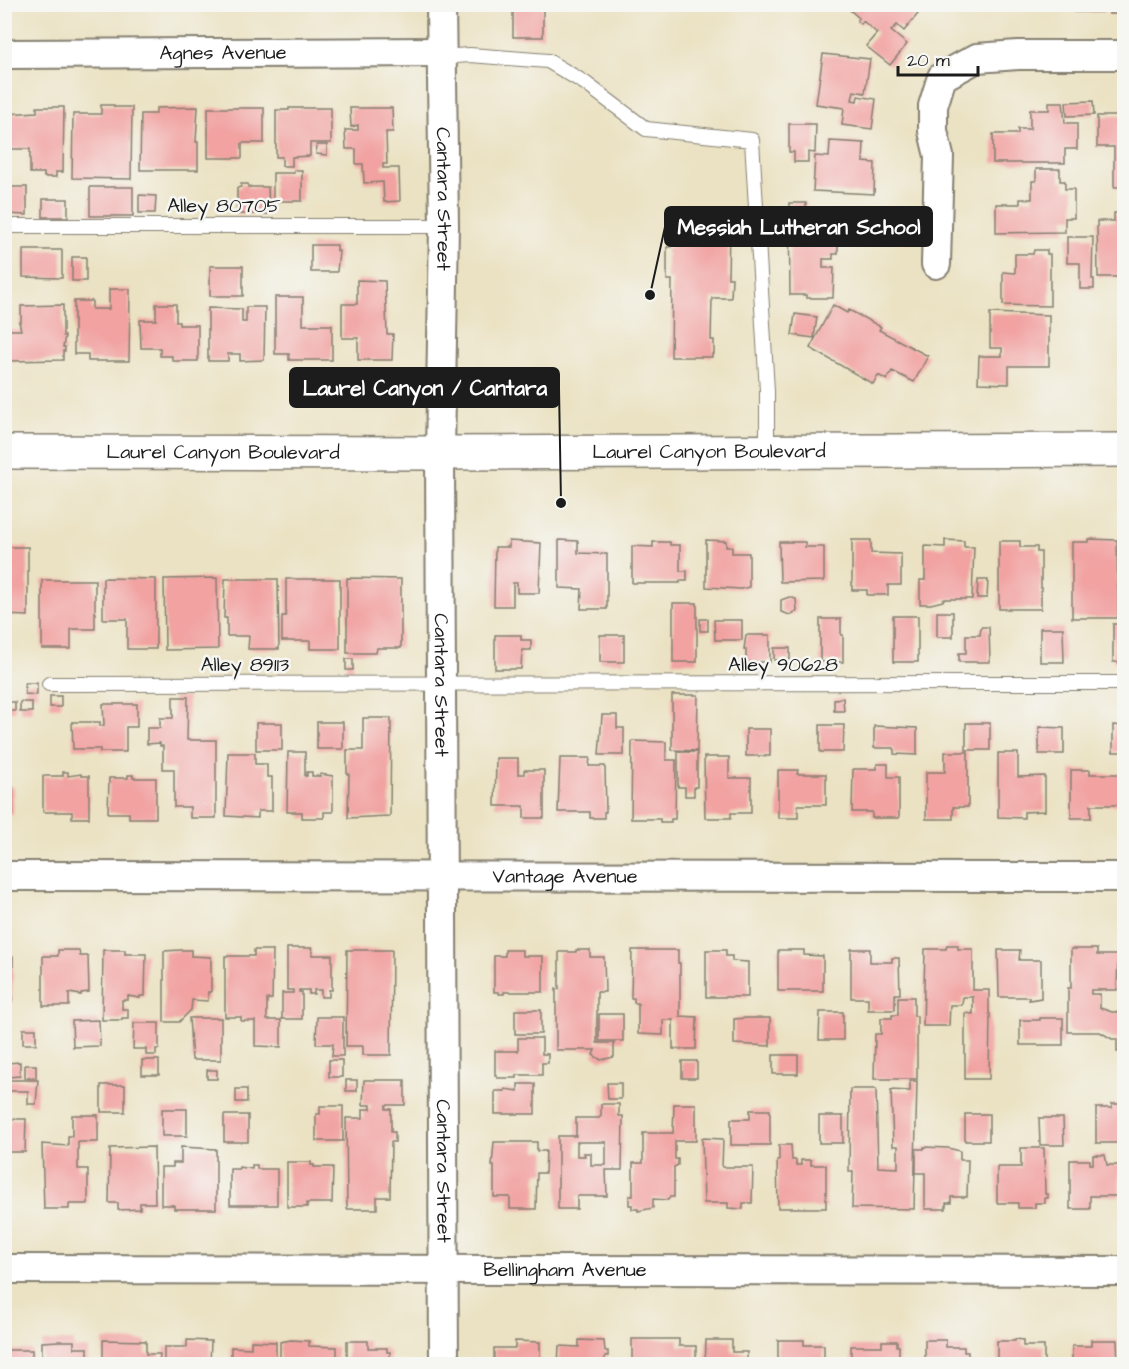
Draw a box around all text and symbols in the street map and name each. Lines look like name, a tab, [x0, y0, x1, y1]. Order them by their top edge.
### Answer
street label: Agnes Avenue	[159, 39, 287, 68]
scale bar	[898, 39, 978, 77]
text: 20 m	[907, 48, 950, 73]
street label: Cantara Street	[429, 127, 458, 271]
street label: Alley 80705	[167, 192, 281, 221]
callout: Messiah Lutheran School	[665, 207, 932, 246]
text: Messiah Lutheran School	[677, 213, 921, 242]
callout: Laurel Canyon / Cantara	[290, 368, 559, 407]
text: Laurel Canyon / Cantara	[303, 374, 547, 406]
street label: Laurel Canyon Boulevard	[592, 437, 826, 467]
street label: Laurel Canyon Boulevard	[106, 438, 340, 467]
street label: Cantara Street	[427, 613, 455, 757]
street label: Alley 89113	[201, 651, 289, 680]
street label: Alley 90628	[728, 651, 838, 680]
street label: Vantage Avenue	[492, 862, 638, 891]
street label: Cantara Street	[429, 1099, 457, 1243]
street label: Bellingham Avenue	[483, 1256, 647, 1285]

